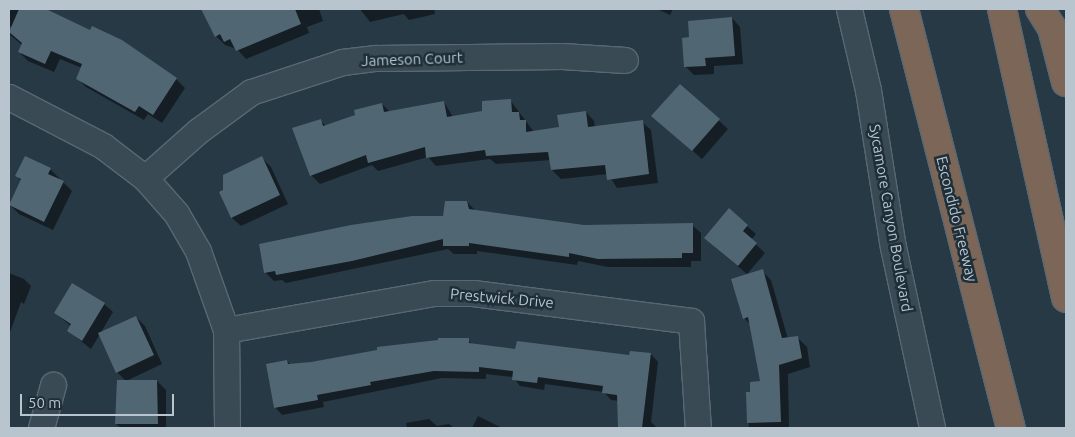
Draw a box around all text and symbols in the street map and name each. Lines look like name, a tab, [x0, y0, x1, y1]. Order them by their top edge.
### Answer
street label: Jameson Court	[361, 48, 463, 70]
street label: Sycamore Canyon Boulevard	[866, 123, 916, 313]
street label: Escondido Freeway	[933, 154, 981, 284]
street label: Prestwick Drive	[449, 284, 555, 312]
scale bar	[22, 384, 176, 416]
text: 50 m	[28, 394, 61, 411]

